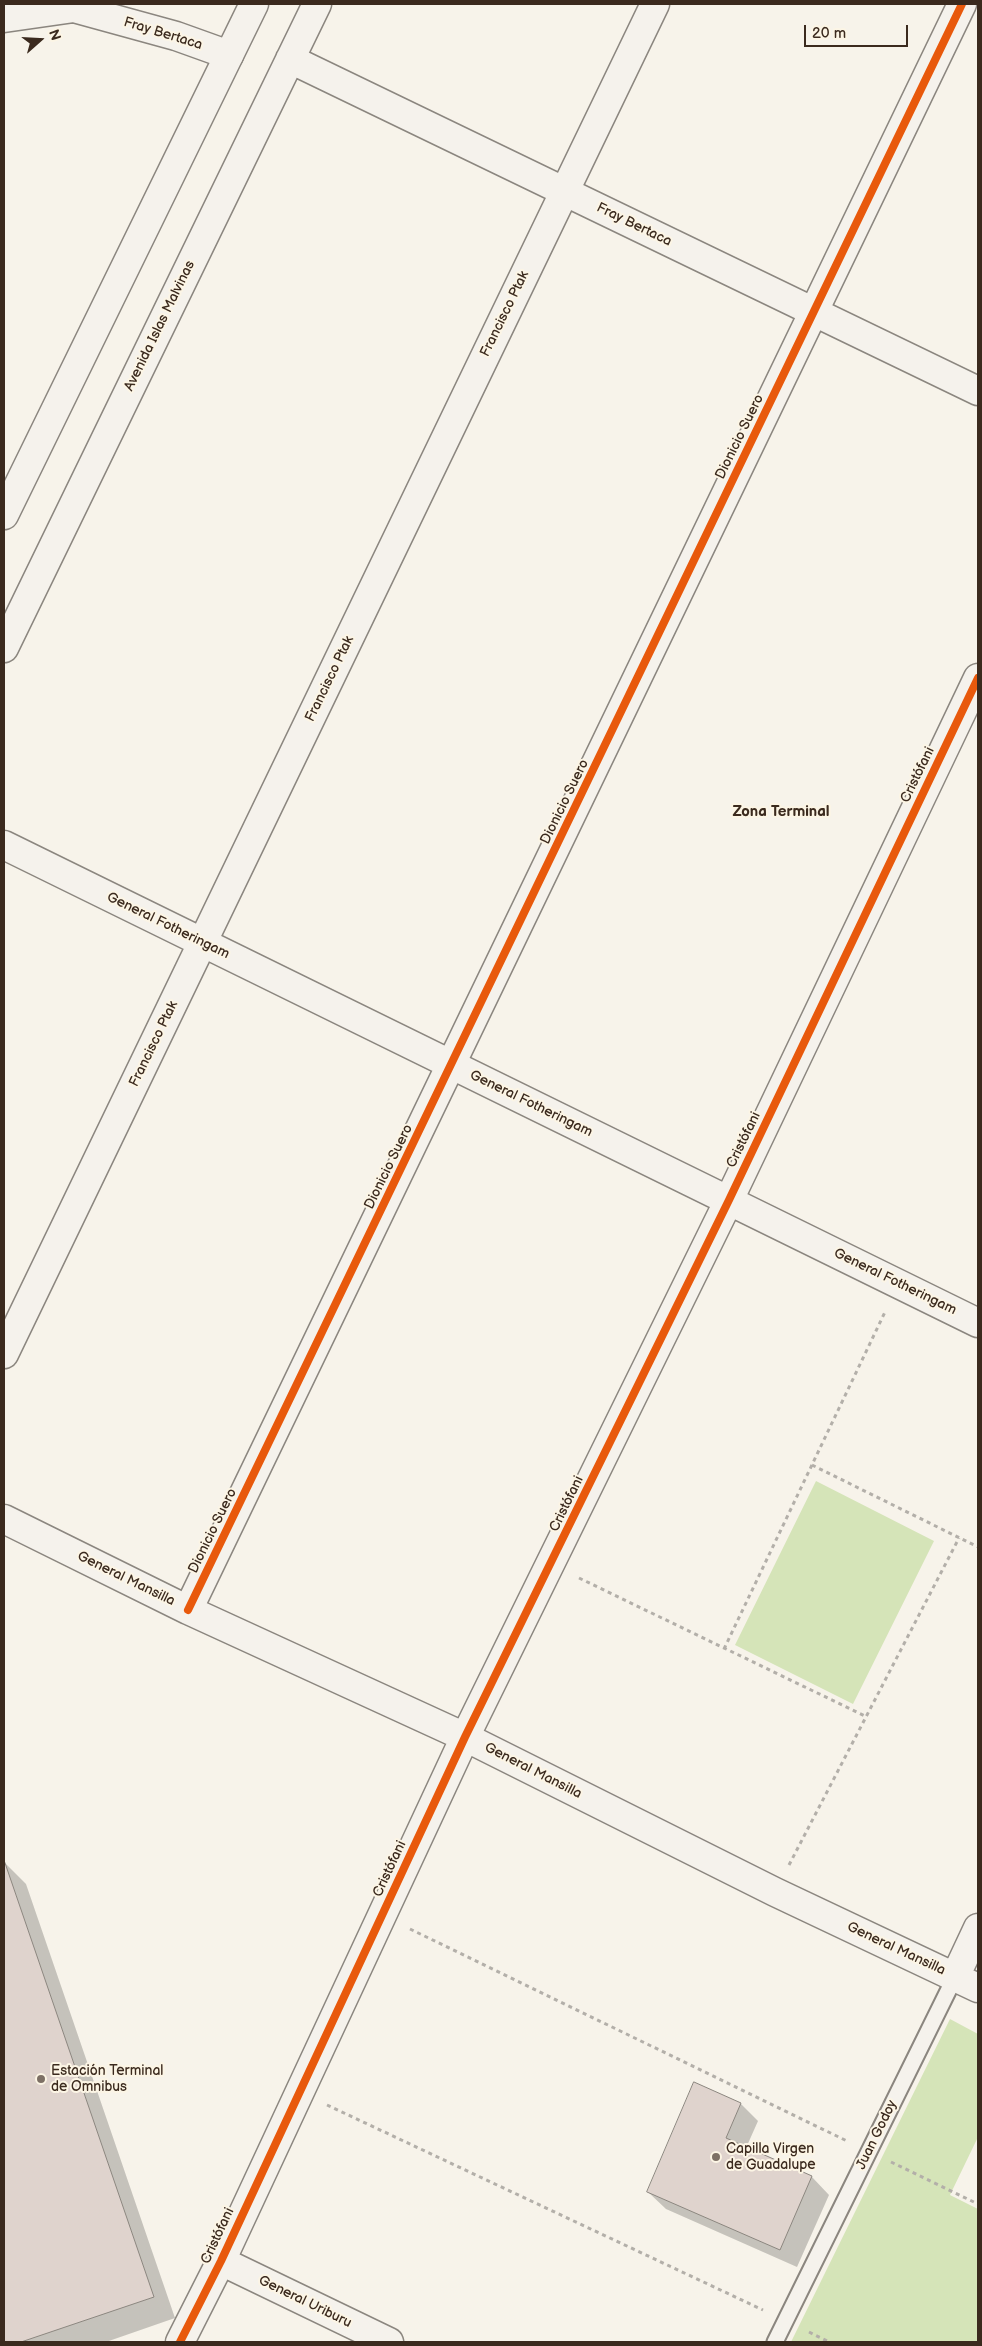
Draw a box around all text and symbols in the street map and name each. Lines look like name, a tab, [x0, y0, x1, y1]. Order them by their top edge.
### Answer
street label: Fray Bertaca	[122, 14, 204, 54]
north arrow	[15, 15, 65, 65]
scale bar	[807, 15, 911, 47]
text: 20 m	[812, 24, 846, 43]
text: N	[45, 27, 64, 43]
street label: Fray Bertaca	[594, 200, 674, 250]
street label: Avenida Islas Malvinas	[121, 258, 199, 394]
street label: Francisco Ptak	[477, 268, 533, 360]
street label: Dionicio Suero	[712, 392, 768, 482]
street label: Francisco Ptak	[302, 633, 358, 725]
street label: Cristófani	[897, 744, 939, 806]
street label: Dionicio Suero	[537, 757, 593, 847]
district label: Zona Terminal	[732, 803, 830, 821]
street label: General Fotheringam	[104, 889, 232, 963]
street label: Francisco Ptak	[126, 998, 182, 1090]
street label: General Fotheringam	[467, 1067, 595, 1141]
street label: Cristófani	[723, 1109, 765, 1171]
street label: Dionicio Suero	[361, 1122, 417, 1212]
street label: General Fotheringam	[831, 1245, 959, 1319]
street label: Cristófani	[546, 1473, 588, 1535]
street label: Dionicio Suero	[185, 1486, 241, 1576]
street label: General Mansilla	[74, 1548, 178, 1610]
street label: General Mansilla	[482, 1739, 584, 1803]
street label: Cristófani	[370, 1838, 410, 1900]
street label: General Mansilla	[844, 1919, 948, 1979]
place label: Estación Terminal de Omnibus	[51, 2063, 163, 2096]
marker: Estación Terminal de Omnibus	[35, 2073, 47, 2085]
street label: Juan Godoy	[853, 2098, 901, 2172]
place label: Capilla Virgen de Guadalupe	[726, 2141, 816, 2174]
marker: Capilla Virgen de Guadalupe	[710, 2151, 722, 2163]
street label: Cristófani	[198, 2205, 238, 2267]
street label: General Uriburu	[256, 2272, 354, 2332]

